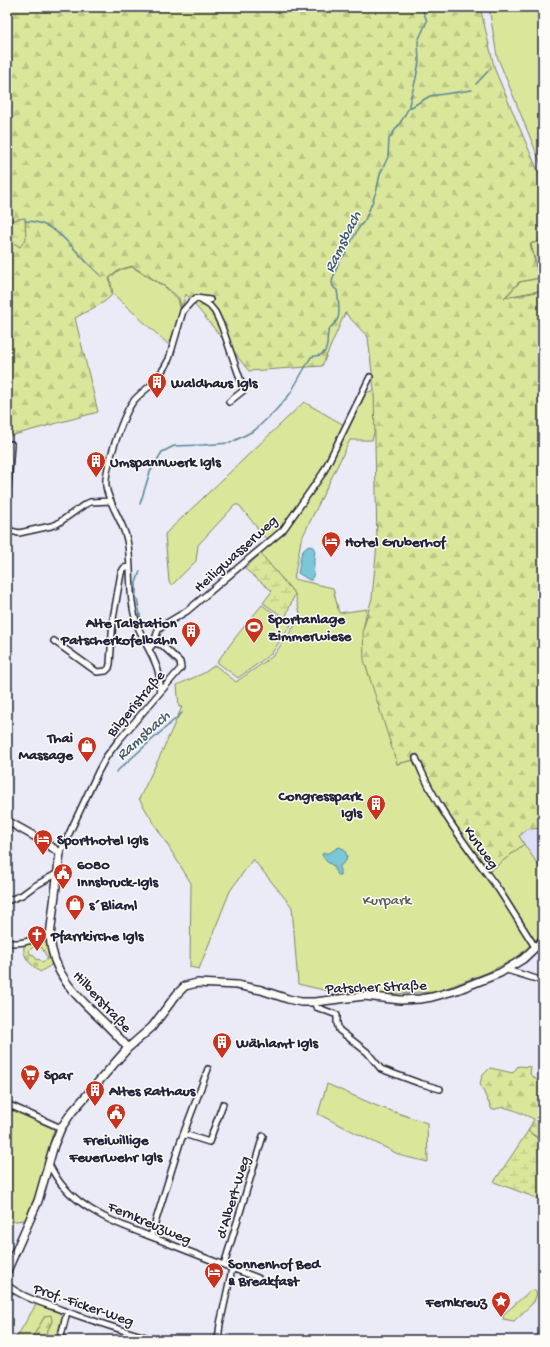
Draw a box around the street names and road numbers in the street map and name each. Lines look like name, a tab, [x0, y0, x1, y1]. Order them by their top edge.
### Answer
street label: Heiligwasserweg	[191, 512, 282, 597]
street label: Bilgeristraße	[103, 667, 170, 742]
street label: Kurweg	[459, 823, 502, 873]
street label: Hilberstraße	[68, 968, 135, 1037]
street label: Patscher Straße	[324, 977, 427, 999]
street label: d'Albert-Weg	[213, 1154, 255, 1241]
street label: Fernkreuzweg	[104, 1198, 194, 1250]
street label: Prof.-Ficker-Weg	[30, 1280, 136, 1331]

